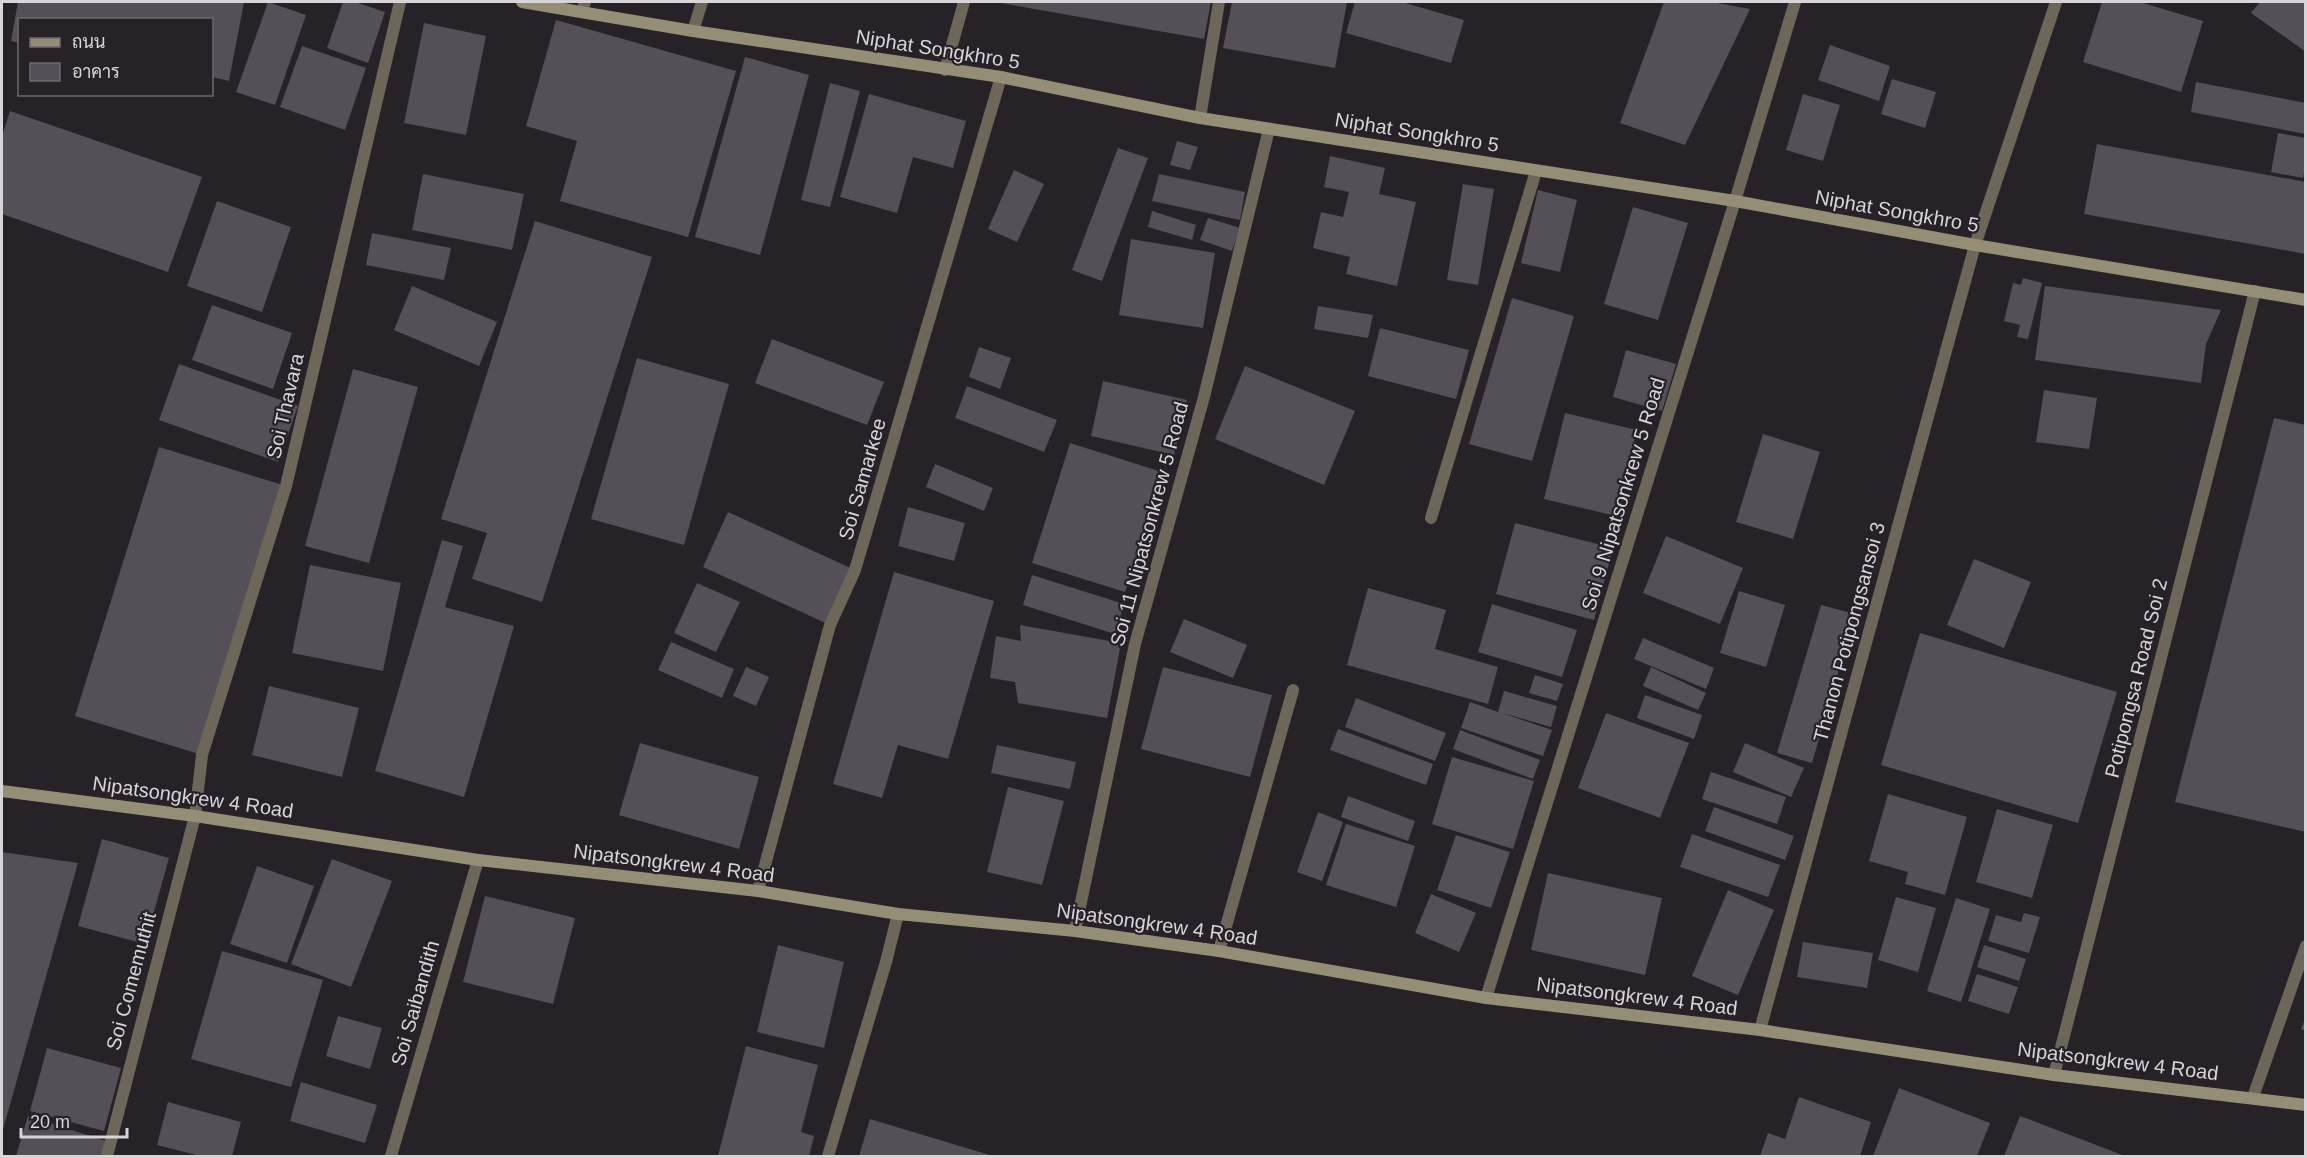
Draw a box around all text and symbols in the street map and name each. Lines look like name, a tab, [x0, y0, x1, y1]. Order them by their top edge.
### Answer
legend	[18, 18, 213, 96]
street label: Niphat Songkhro 5	[854, 25, 1022, 73]
text: ถนน	[72, 32, 105, 52]
text: อาคาร	[72, 62, 120, 82]
street label: Niphat Songkhro 5	[1333, 108, 1501, 156]
street label: Niphat Songkhro 5	[1814, 186, 1980, 236]
street label: Soi Thavara	[262, 350, 308, 461]
street label: Soi 9 Nipatsonkrew 5 Road	[1577, 375, 1669, 613]
street label: Soi 11 Nipatsonkrew 5 Road	[1106, 399, 1192, 649]
street label: Soi Samarkee	[834, 416, 890, 542]
street label: Thanon Potipongsansoi 3	[1809, 520, 1889, 744]
street label: Potipongsa Road Soi 2	[2101, 576, 2171, 780]
street label: Nipatsongkrew 4 Road	[91, 772, 295, 822]
street label: Nipatsongkrew 4 Road	[572, 840, 776, 886]
street label: Nipatsongkrew 4 Road	[1055, 899, 1259, 949]
street label: Soi Comemuthit	[102, 909, 160, 1053]
street label: Soi Saibandith	[387, 938, 443, 1068]
street label: Nipatsongkrew 4 Road	[1535, 973, 1739, 1019]
street label: Nipatsongkrew 4 Road	[2016, 1038, 2220, 1084]
scale bar	[21, 1101, 128, 1139]
text: 20 m	[30, 1112, 70, 1132]

